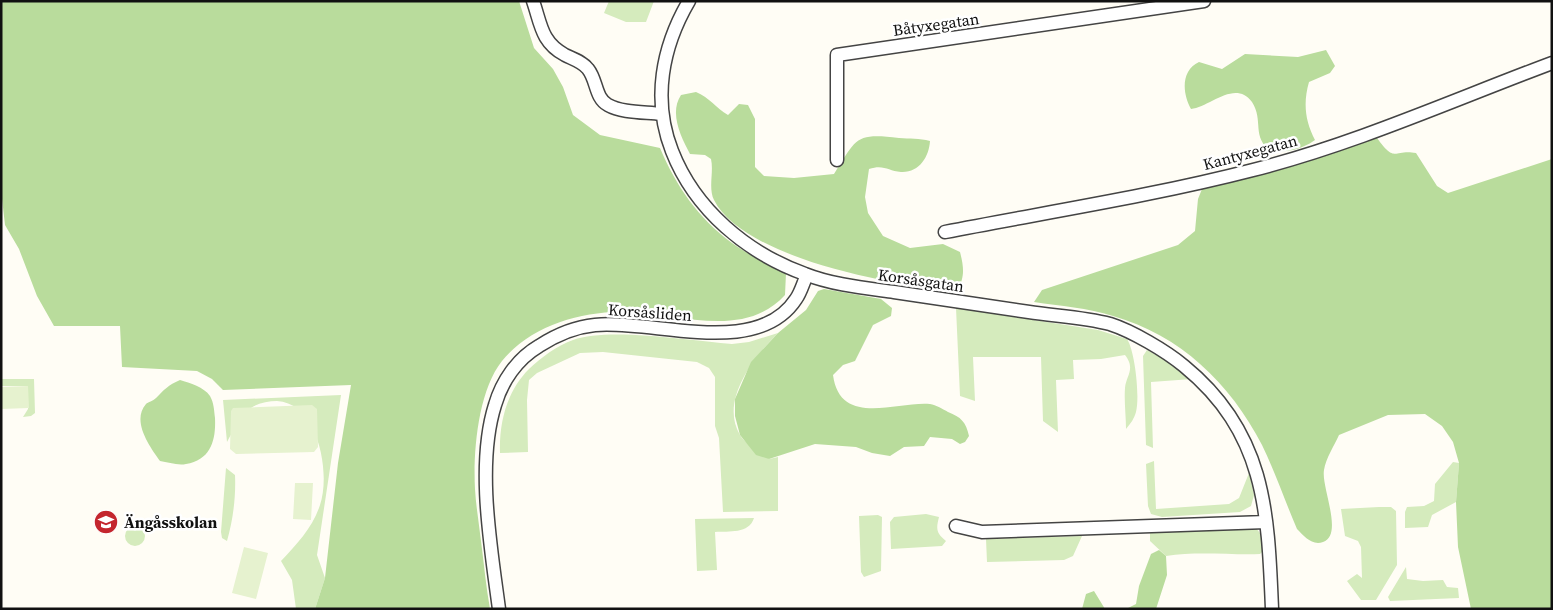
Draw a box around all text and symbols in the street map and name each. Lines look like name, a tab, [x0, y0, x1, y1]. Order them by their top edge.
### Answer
street label: Båtyxegatan	[891, 7, 981, 41]
street label: Kantyxegatan	[1200, 129, 1300, 175]
street label: Korsåsgatan	[876, 263, 966, 297]
street label: Korsåsliden	[607, 298, 693, 326]
school or university icon: Ängåsskolan	[93, 509, 119, 535]
place label: Ängåsskolan	[124, 511, 218, 533]

